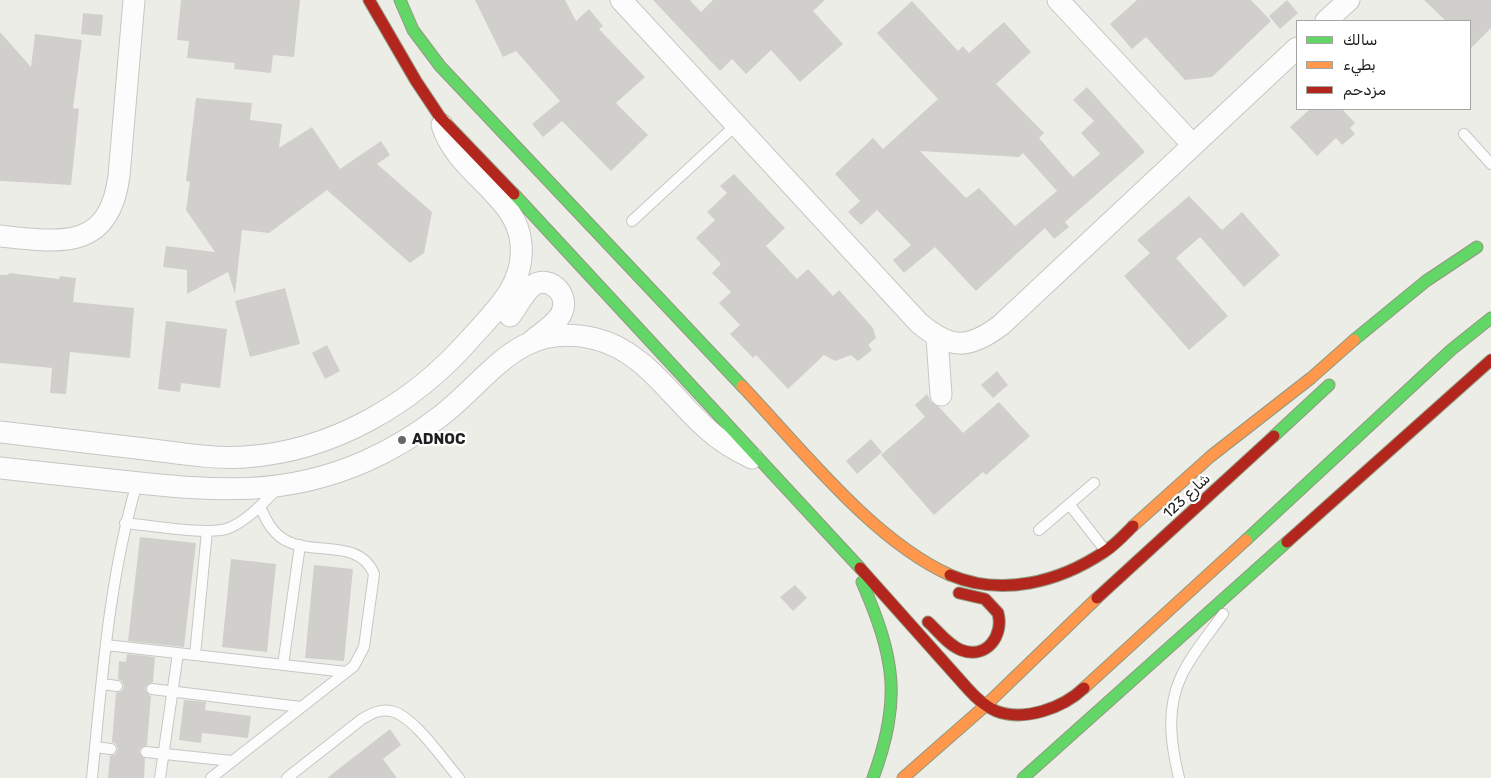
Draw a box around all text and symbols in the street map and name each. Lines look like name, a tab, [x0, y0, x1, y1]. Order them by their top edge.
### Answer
legend	[1296, 20, 1471, 110]
text: سالك	[1343, 31, 1378, 49]
text: بطيء	[1343, 56, 1376, 74]
text: مزدحم	[1343, 81, 1386, 99]
place label: ADNOC	[412, 431, 465, 449]
marker: ADNOC	[396, 434, 408, 446]
street label: شارع 123	[1160, 470, 1214, 522]

